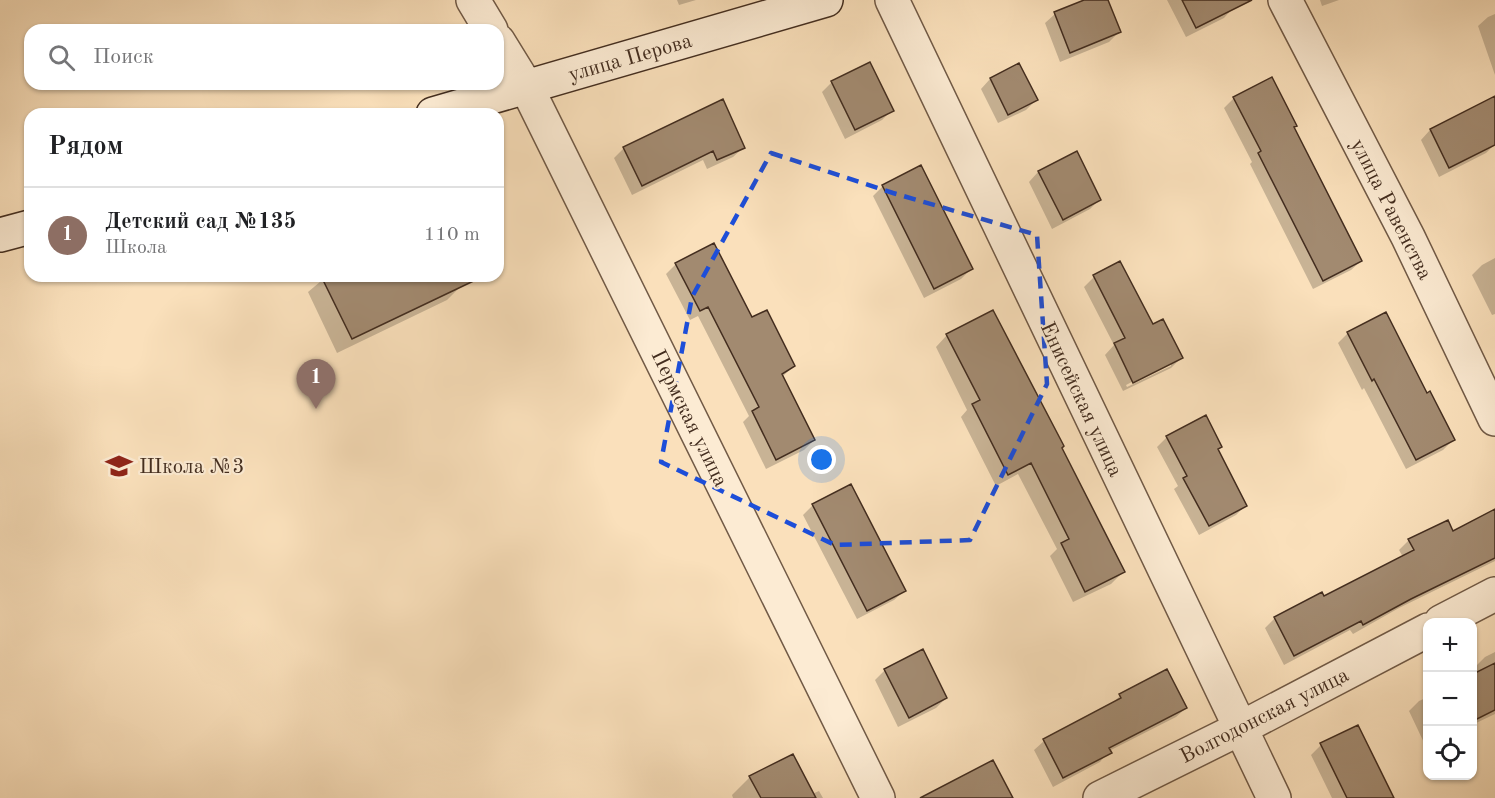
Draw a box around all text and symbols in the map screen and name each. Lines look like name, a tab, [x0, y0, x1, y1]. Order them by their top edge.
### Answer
search box	[24, 24, 504, 90]
street label: улица Перова	[566, 31, 695, 86]
icon: search	[45, 41, 78, 74]
text: Поиск	[93, 46, 154, 68]
text: Рядом	[48, 134, 123, 160]
street label: улица Равенства	[1346, 136, 1435, 284]
text: Детский сад №135	[105, 211, 296, 233]
text: 1	[62, 225, 73, 245]
text: 110 m	[424, 225, 480, 245]
text: Школа	[105, 238, 167, 258]
street label: Енисейская улица	[1036, 319, 1126, 480]
street label: Пермская улица	[646, 347, 731, 491]
pin: 1	[296, 360, 336, 409]
your location	[807, 445, 836, 474]
school or university icon: Школа №3	[104, 451, 134, 481]
place label: Школа №3	[139, 457, 245, 478]
map controls	[1423, 618, 1477, 780]
button: +	[1423, 618, 1477, 672]
street label: Волгодонская улица	[1177, 665, 1352, 768]
button: −	[1423, 672, 1477, 726]
button: locate	[1423, 726, 1477, 780]

